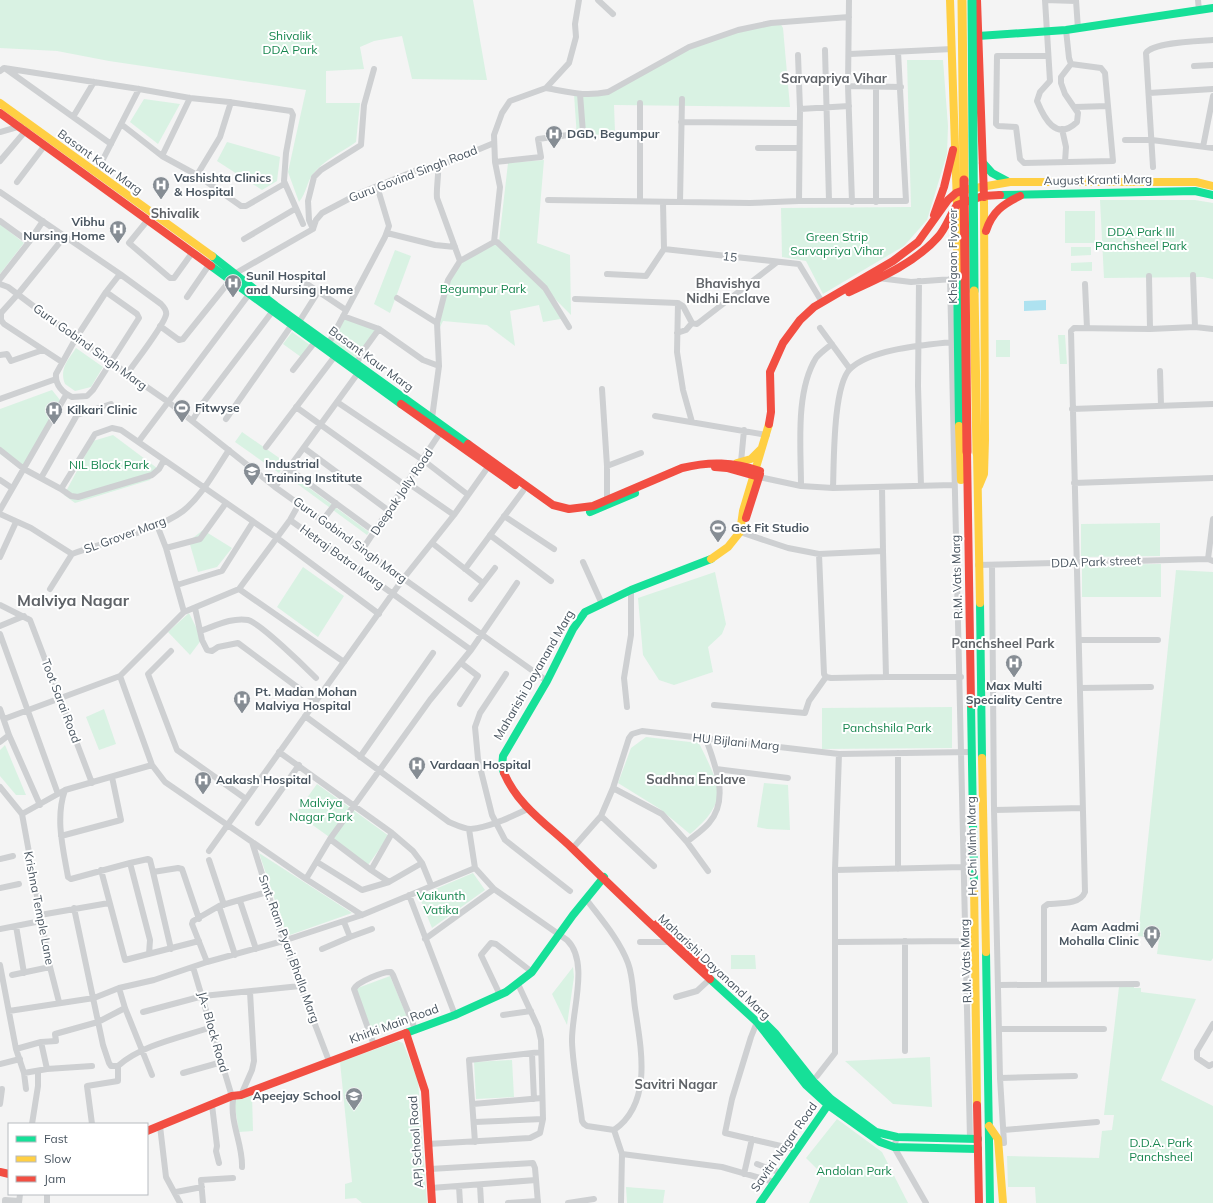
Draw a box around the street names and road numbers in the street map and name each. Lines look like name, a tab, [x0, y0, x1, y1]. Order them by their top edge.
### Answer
street label: Basant Kaur Marg	[55, 126, 146, 197]
street label: Guru Govind Singh Road	[346, 142, 479, 205]
street label: August Kranti Marg	[1044, 171, 1152, 188]
street label: Khelgaon Flyover	[945, 208, 960, 304]
street label: 15	[722, 248, 738, 265]
street label: Guru Gobind Singh Marg	[30, 300, 150, 393]
street label: Basant Kaur Marg	[326, 323, 417, 394]
street label: Deepak Jolly Road	[367, 446, 436, 538]
street label: Guru Gobind Singh Marg	[290, 493, 410, 586]
street label: SL Grover Marg	[82, 513, 168, 556]
street label: Hetraj Batra Marg	[297, 521, 387, 592]
street label: R.M. Vats Marg	[948, 535, 965, 619]
street label: DDA Park street	[1051, 552, 1141, 571]
street label: Maharishi Dayanand Marg	[490, 607, 577, 743]
street label: Toot Sarai Road	[39, 657, 84, 745]
street label: HU Bijlani Marg	[692, 729, 780, 754]
street label: Ho Chi Minh Marg	[963, 796, 980, 896]
street label: Krishna Temple Lane	[21, 850, 58, 966]
street label: Smt. Ram Pyari Bhalla Marg	[256, 873, 323, 1025]
street label: Maharishi Dayanand Marg	[655, 911, 774, 1023]
street label: R.M. Vats Marg	[957, 919, 974, 1003]
street label: JA- Block Road	[195, 990, 232, 1074]
street label: Khirki Main Road	[347, 1000, 441, 1047]
street label: APJ School Road	[405, 1095, 426, 1189]
street label: Savitri Nagar Road	[747, 1099, 820, 1194]

